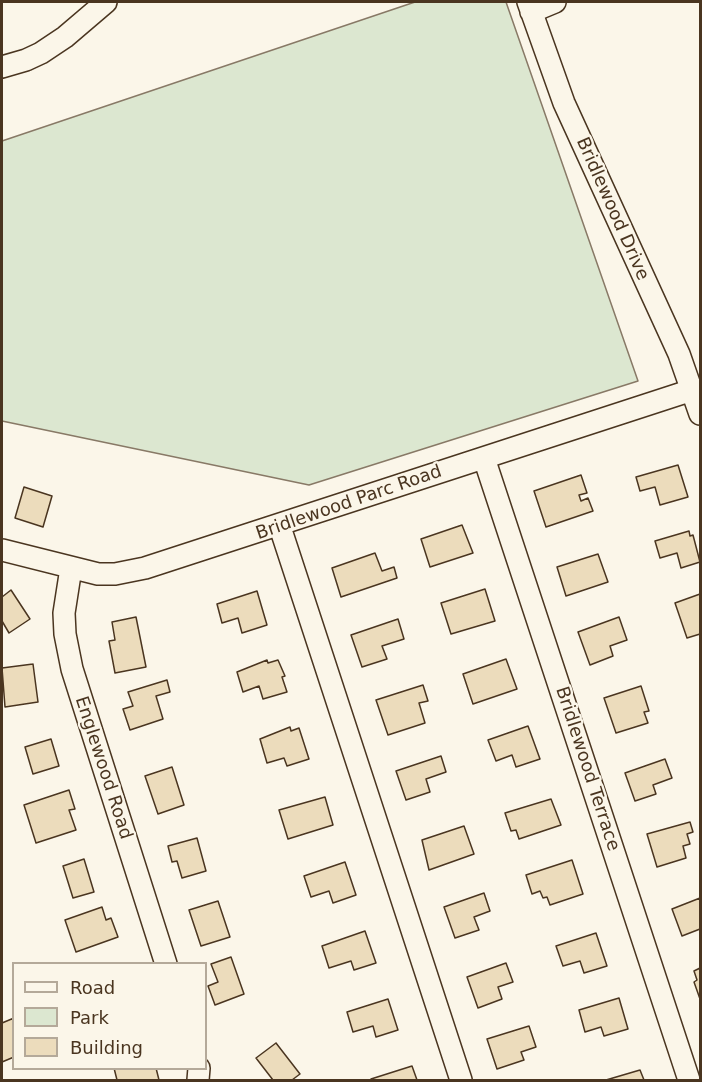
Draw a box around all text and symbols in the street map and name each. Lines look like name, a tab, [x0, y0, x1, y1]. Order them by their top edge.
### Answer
street label: Bridlewood Drive	[571, 134, 653, 284]
street label: Bridlewood Parc Road	[253, 461, 445, 545]
street label: Bridlewood Terrace	[550, 684, 624, 854]
street label: Englewood Road	[70, 694, 136, 842]
legend	[12, 962, 207, 1070]
text: Road	[70, 977, 115, 998]
text: Park	[70, 1007, 109, 1028]
text: Building	[70, 1037, 143, 1058]

